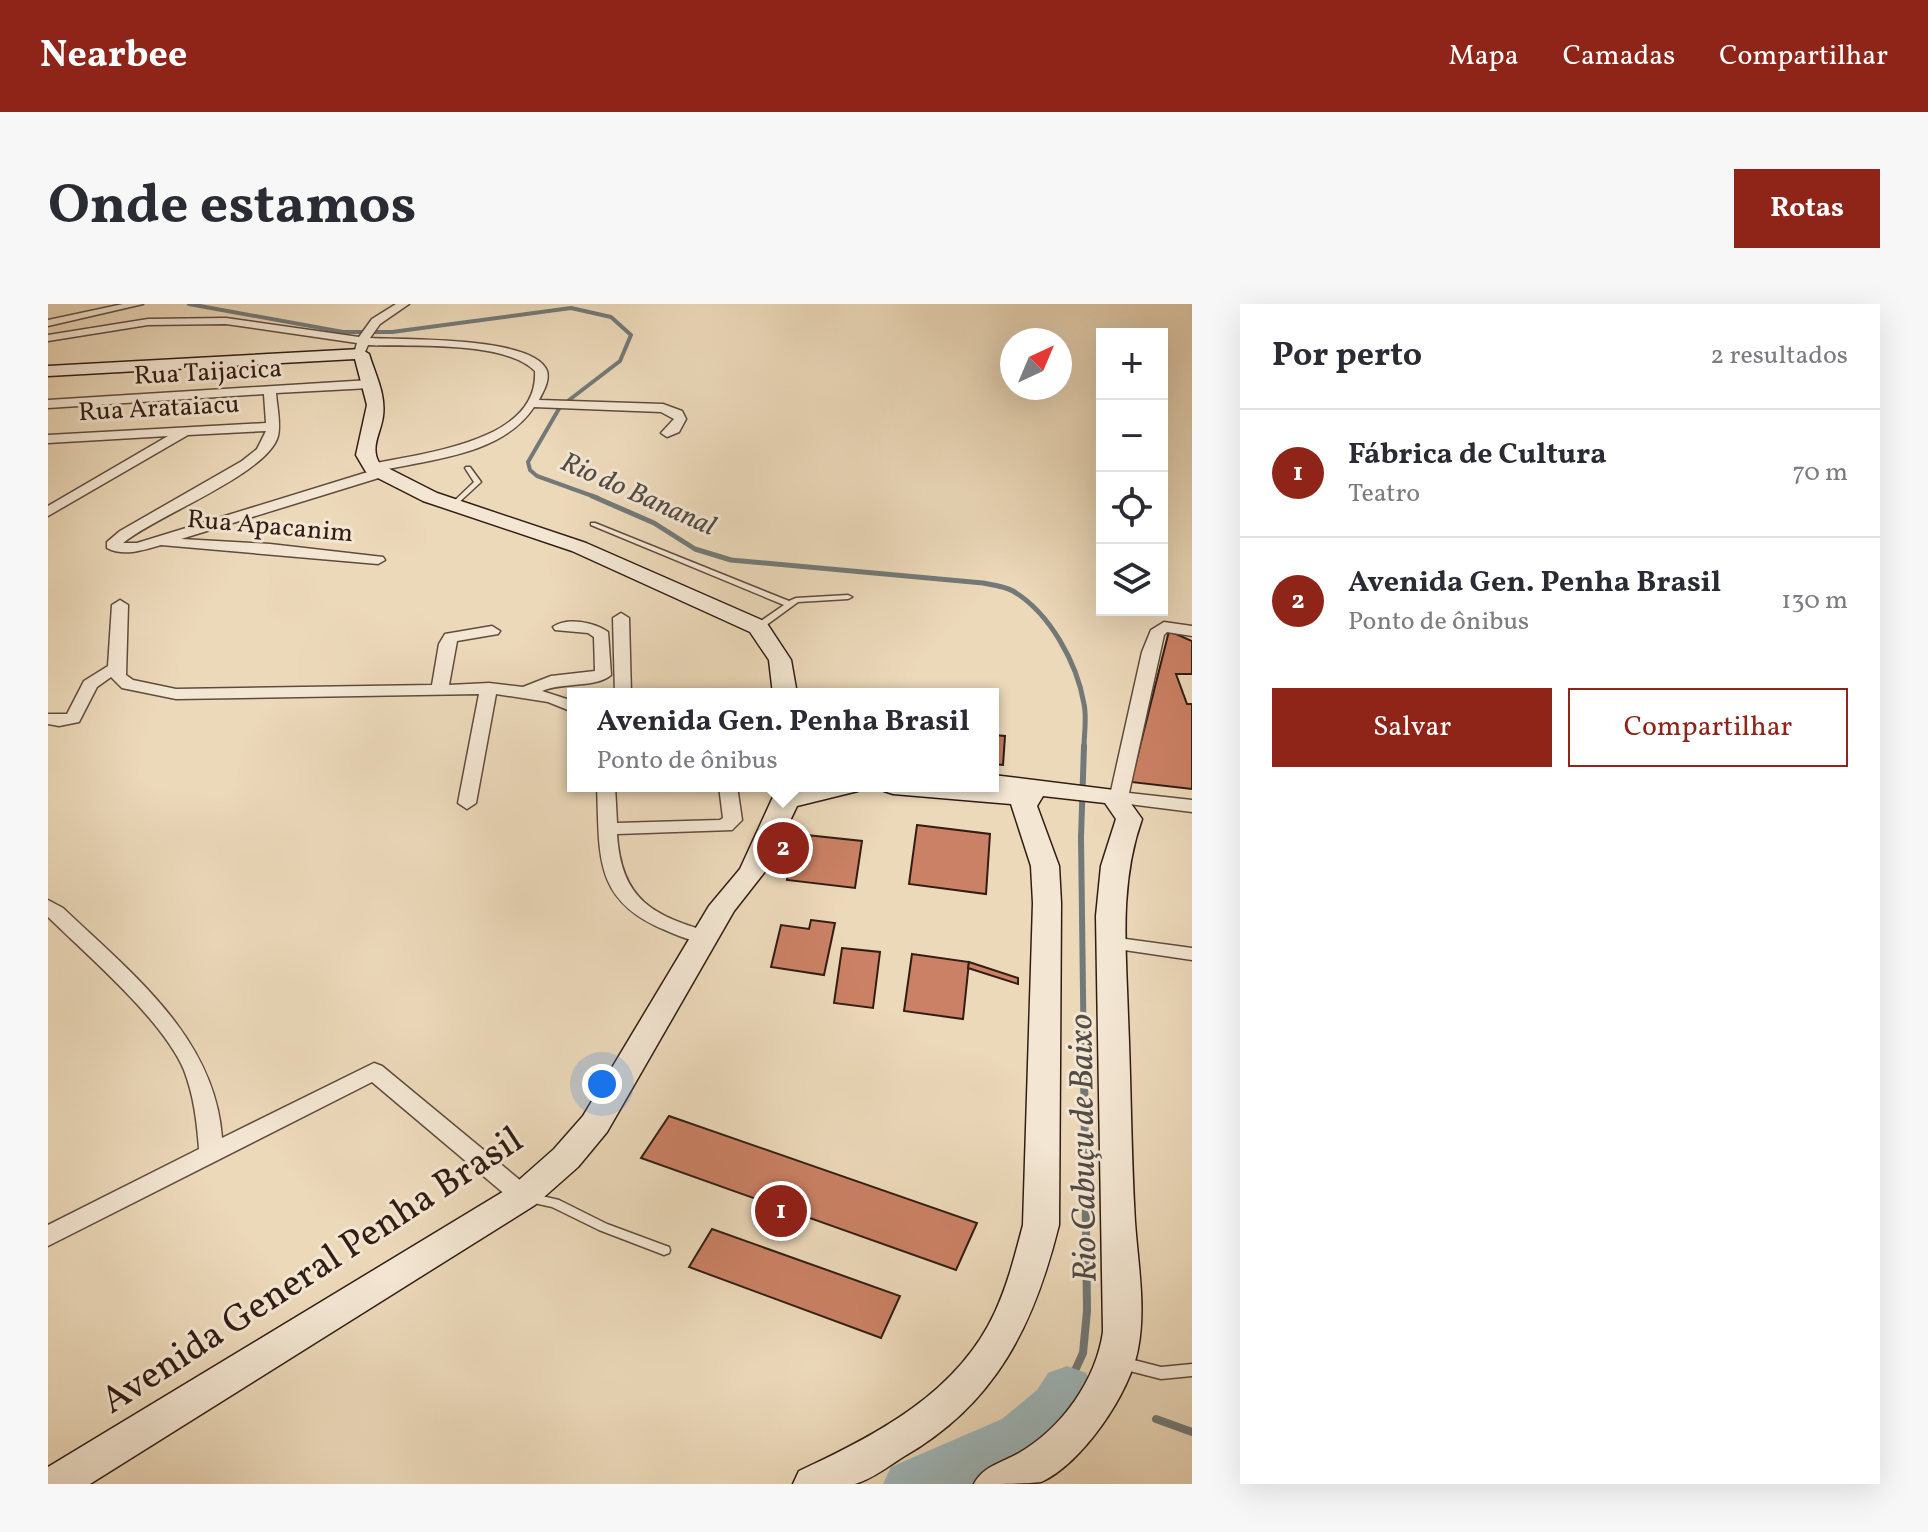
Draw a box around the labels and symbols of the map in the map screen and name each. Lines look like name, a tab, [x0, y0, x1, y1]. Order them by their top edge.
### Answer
north arrow	[1000, 328, 1072, 400]
street label: Rua Taijacica	[133, 351, 283, 395]
street label: Rua Arataiacu	[77, 387, 241, 431]
water label: Rio do Bananal	[554, 443, 722, 547]
street label: Rua Apacanim	[185, 502, 355, 552]
pin: 2	[757, 818, 809, 878]
water label: Rio Cabuçu de Baixo	[1059, 1013, 1111, 1283]
your location	[582, 1064, 622, 1104]
street label: Avenida General Penha Brasil	[92, 1115, 534, 1429]
pin: 1	[755, 1181, 807, 1241]

